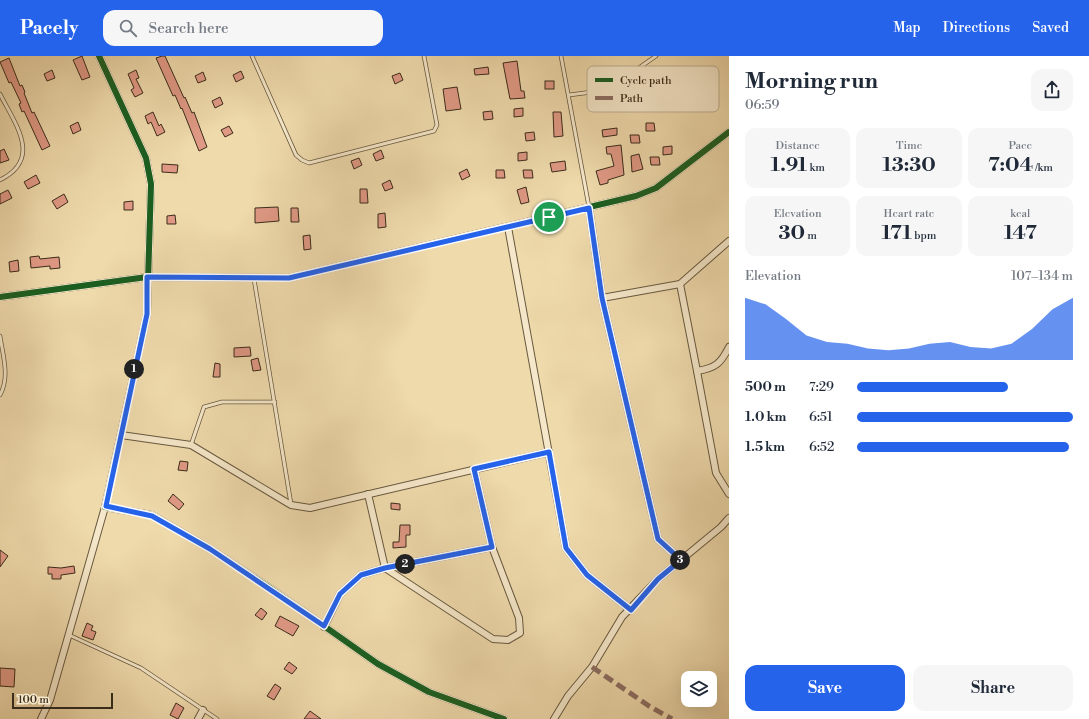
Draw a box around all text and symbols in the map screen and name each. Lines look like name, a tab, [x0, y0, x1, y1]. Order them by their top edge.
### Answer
search box	[103, 10, 383, 46]
text: Pacely	[20, 16, 79, 40]
icon: search	[117, 17, 139, 39]
text: Search here	[149, 19, 229, 38]
text: Map	[893, 19, 921, 37]
text: Directions	[943, 19, 1010, 37]
text: Saved	[1032, 19, 1069, 37]
legend	[587, 66, 719, 112]
text: Morning run	[745, 68, 878, 95]
button: share	[1031, 69, 1073, 111]
text: Cycle path	[620, 74, 672, 88]
text: Path	[620, 92, 644, 106]
text: 06:59	[745, 97, 779, 113]
text: Distance	[775, 139, 820, 153]
text: Time	[896, 139, 922, 153]
text: Pace	[1009, 139, 1032, 153]
text: 1.91	[770, 153, 807, 178]
text: 13:30	[882, 153, 936, 178]
text: 7:04	[988, 153, 1033, 178]
text: km	[807, 161, 825, 175]
text: /km	[1033, 161, 1053, 175]
pin	[532, 200, 566, 234]
icon: arrive	[538, 206, 560, 228]
text: Elevation	[774, 207, 821, 221]
text: Heart rate	[884, 207, 934, 221]
text: kcal	[1010, 207, 1030, 221]
text: 30	[778, 221, 805, 246]
text: 171	[882, 221, 912, 246]
text: 147	[1004, 221, 1037, 246]
text: m	[805, 229, 817, 243]
text: bpm	[912, 229, 936, 243]
text: Elevation	[745, 268, 801, 284]
text: 107–134 m	[1011, 268, 1073, 284]
pin: 1	[124, 359, 144, 379]
text: 1	[131, 362, 137, 376]
text: 500 m	[745, 379, 786, 395]
text: 7:29	[809, 379, 834, 395]
text: 1.0 km	[745, 409, 786, 425]
text: 6:51	[809, 409, 833, 425]
text: 1.5 km	[745, 439, 785, 455]
text: 6:52	[809, 439, 834, 455]
pin: 3	[670, 550, 690, 570]
text: 3	[677, 553, 683, 567]
pin: 2	[395, 554, 415, 574]
text: 2	[402, 557, 408, 571]
button: Save	[745, 665, 905, 711]
button: Share	[913, 665, 1073, 711]
map controls	[681, 671, 717, 707]
button: layers	[681, 671, 717, 707]
scale bar	[12, 691, 113, 710]
text: 100 m	[18, 693, 49, 707]

